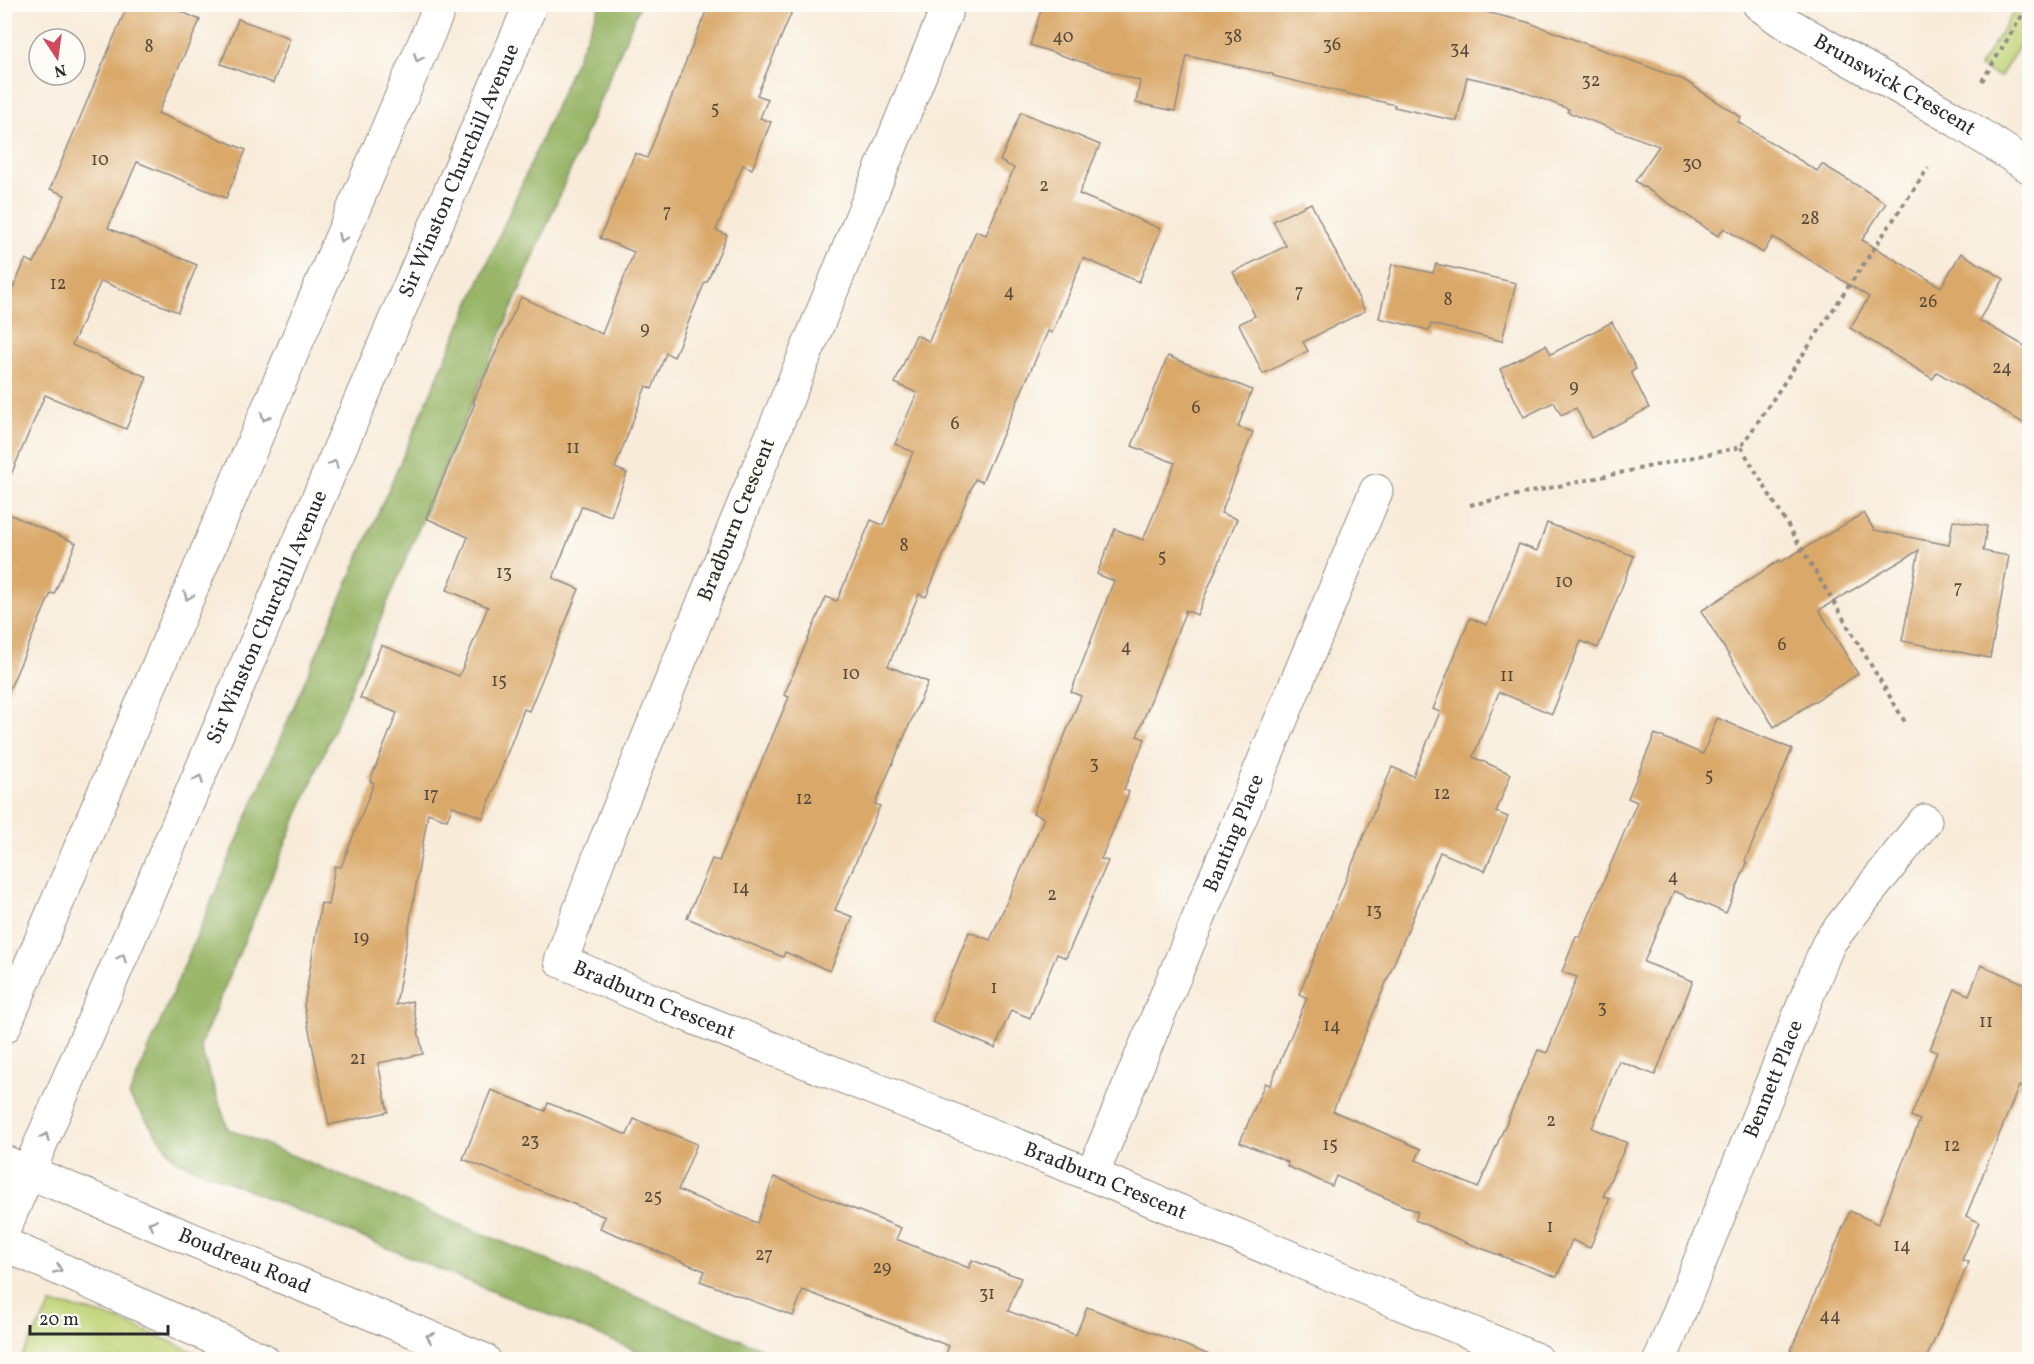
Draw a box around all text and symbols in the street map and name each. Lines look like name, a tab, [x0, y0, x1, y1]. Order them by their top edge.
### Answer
house number: 40	[1052, 25, 1074, 50]
house number: 38	[1224, 25, 1242, 50]
north arrow	[27, 27, 87, 87]
street label: Brunswick Crescent	[1808, 27, 1981, 143]
house number: 36	[1323, 33, 1341, 58]
house number: 8	[144, 35, 154, 60]
house number: 34	[1450, 37, 1470, 62]
street label: Sir Winston Churchill Avenue	[392, 39, 527, 302]
one-way arrow	[413, 52, 425, 63]
text: N	[51, 58, 68, 82]
house number: 32	[1582, 69, 1600, 94]
house number: 5	[711, 97, 719, 122]
house number: 10	[91, 148, 109, 173]
house number: 30	[1682, 152, 1702, 177]
house number: 2	[1039, 174, 1049, 199]
house number: 7	[663, 200, 671, 225]
house number: 28	[1801, 207, 1819, 232]
one-way arrow	[337, 231, 349, 242]
house number: 12	[50, 272, 66, 297]
house number: 4	[1004, 280, 1014, 305]
house number: 7	[1295, 280, 1303, 305]
house number: 8	[1443, 288, 1453, 313]
house number: 26	[1919, 290, 1937, 315]
house number: 9	[640, 317, 650, 342]
house number: 24	[1992, 356, 2012, 381]
house number: 9	[1569, 375, 1579, 400]
house number: 6	[1191, 396, 1201, 421]
one-way arrow	[260, 411, 272, 422]
house number: 6	[950, 412, 960, 437]
street label: Bradburn Crescent	[691, 434, 783, 606]
house number: 11	[566, 436, 580, 461]
one-way arrow	[326, 460, 338, 471]
street label: Sir Winston Churchill Avenue	[200, 486, 335, 749]
house number: 8	[899, 534, 909, 559]
house number: 5	[1158, 545, 1166, 570]
house number: 13	[496, 561, 512, 586]
house number: 10	[1555, 570, 1573, 595]
house number: 7	[1954, 576, 1962, 601]
one-way arrow	[184, 590, 196, 601]
house number: 6	[1777, 633, 1787, 658]
house number: 4	[1121, 635, 1131, 660]
house number: 10	[842, 662, 860, 687]
house number: 11	[1500, 664, 1514, 689]
house number: 15	[491, 669, 507, 694]
house number: 3	[1089, 752, 1099, 777]
house number: 5	[1705, 764, 1713, 789]
street label: Banting Place	[1196, 770, 1271, 897]
one-way arrow	[191, 774, 203, 785]
house number: 12	[1434, 782, 1450, 807]
house number: 17	[423, 783, 439, 808]
house number: 12	[796, 787, 812, 812]
house number: 4	[1668, 865, 1678, 890]
house number: 14	[732, 876, 750, 901]
house number: 2	[1047, 883, 1057, 908]
house number: 13	[1366, 899, 1382, 924]
house number: 19	[353, 926, 369, 951]
one-way arrow	[115, 953, 127, 964]
street label: Bradburn Crescent	[568, 953, 740, 1047]
house number: 1	[991, 976, 997, 1001]
house number: 3	[1597, 996, 1607, 1021]
house number: 11	[1979, 1010, 1993, 1035]
house number: 14	[1323, 1014, 1341, 1039]
street label: Bennett Place	[1737, 1016, 1810, 1143]
house number: 21	[350, 1047, 366, 1072]
house number: 2	[1546, 1109, 1556, 1134]
house number: 23	[521, 1129, 539, 1154]
one-way arrow	[38, 1132, 50, 1143]
house number: 15	[1322, 1133, 1338, 1158]
house number: 12	[1944, 1134, 1960, 1159]
street label: Bradburn Crescent	[1019, 1135, 1191, 1227]
house number: 25	[644, 1185, 662, 1210]
house number: 1	[1547, 1215, 1553, 1240]
one-way arrow	[147, 1219, 158, 1231]
street label: Boudreau Road	[174, 1221, 315, 1301]
house number: 14	[1893, 1234, 1911, 1259]
house number: 27	[755, 1243, 773, 1268]
house number: 29	[873, 1256, 891, 1281]
one-way arrow	[51, 1262, 62, 1274]
house number: 31	[979, 1282, 995, 1307]
scale bar	[30, 1298, 168, 1336]
house number: 44	[1819, 1304, 1841, 1329]
text: 20 m	[39, 1308, 79, 1333]
one-way arrow	[425, 1332, 436, 1344]

